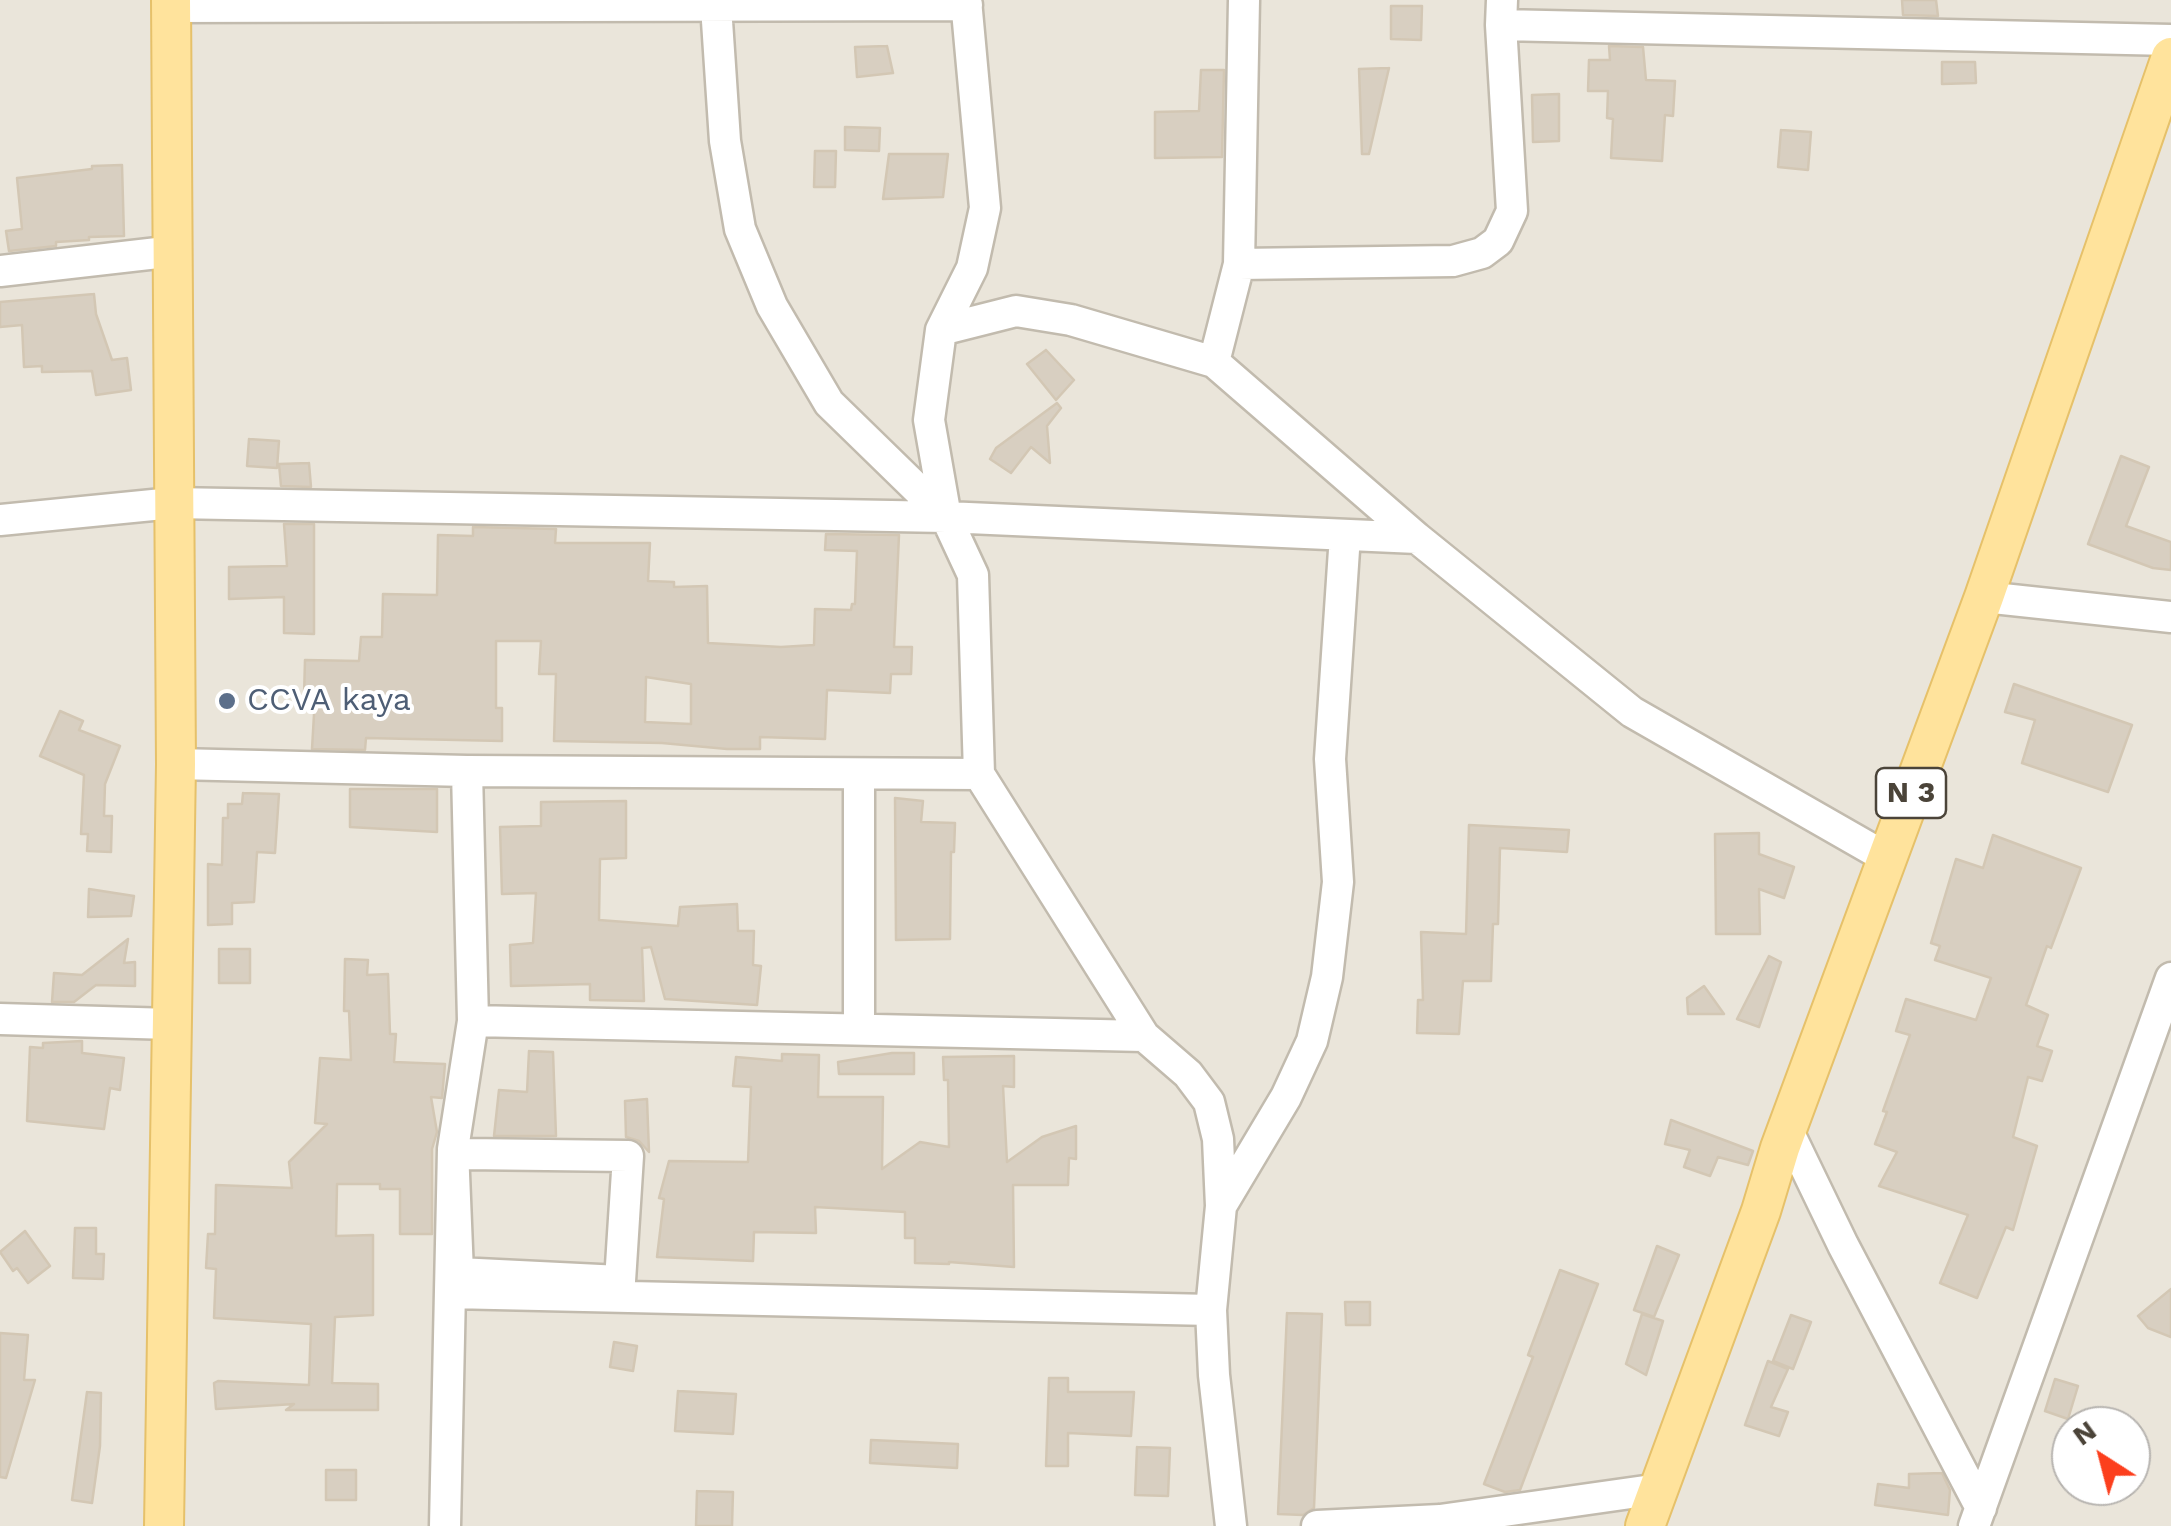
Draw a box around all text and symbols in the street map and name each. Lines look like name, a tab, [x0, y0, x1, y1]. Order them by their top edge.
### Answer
place label: CCVA kaya	[247, 682, 411, 720]
marker: CCVA kaya	[216, 690, 238, 712]
road number: N 3	[1876, 768, 1946, 818]
north arrow	[2051, 1406, 2151, 1506]
text: N	[2066, 1413, 2102, 1452]

